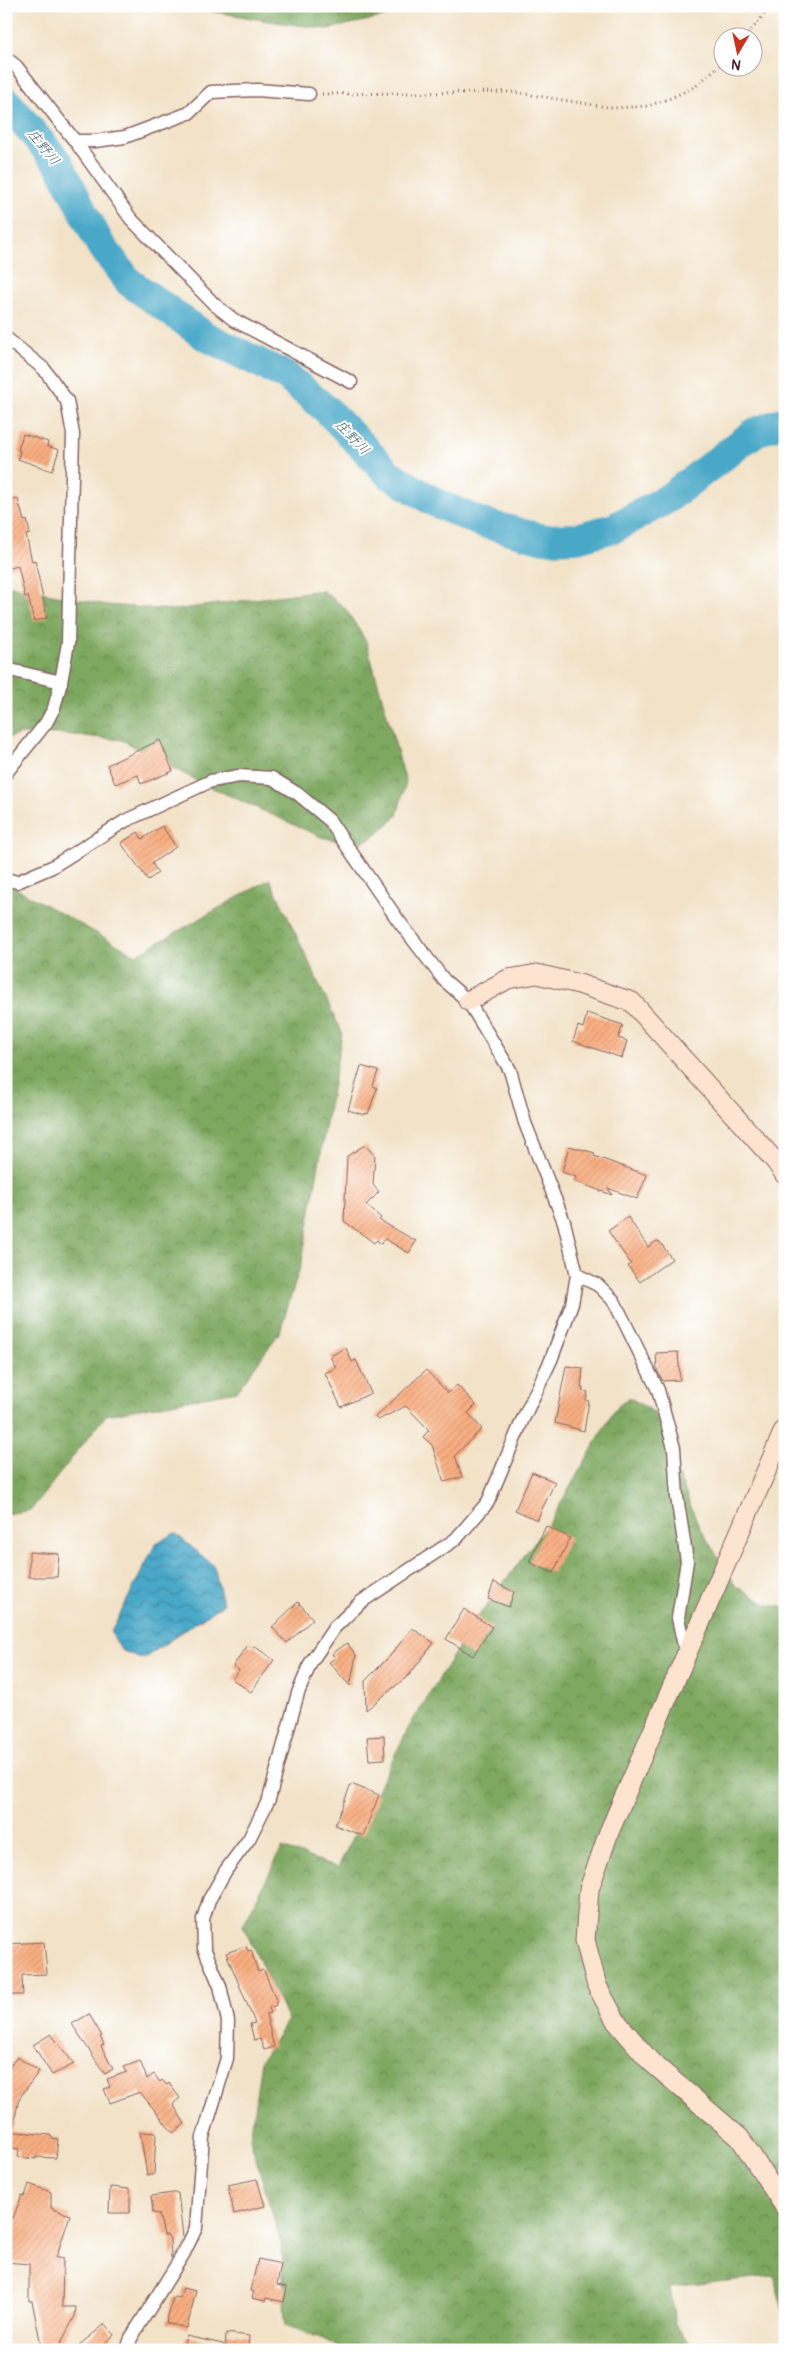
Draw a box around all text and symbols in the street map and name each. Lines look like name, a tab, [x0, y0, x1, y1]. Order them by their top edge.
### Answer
north arrow	[714, 28, 764, 78]
text: N	[730, 55, 742, 73]
water label: 庄野川	[24, 126, 63, 169]
water label: 庄野川	[332, 416, 373, 458]

